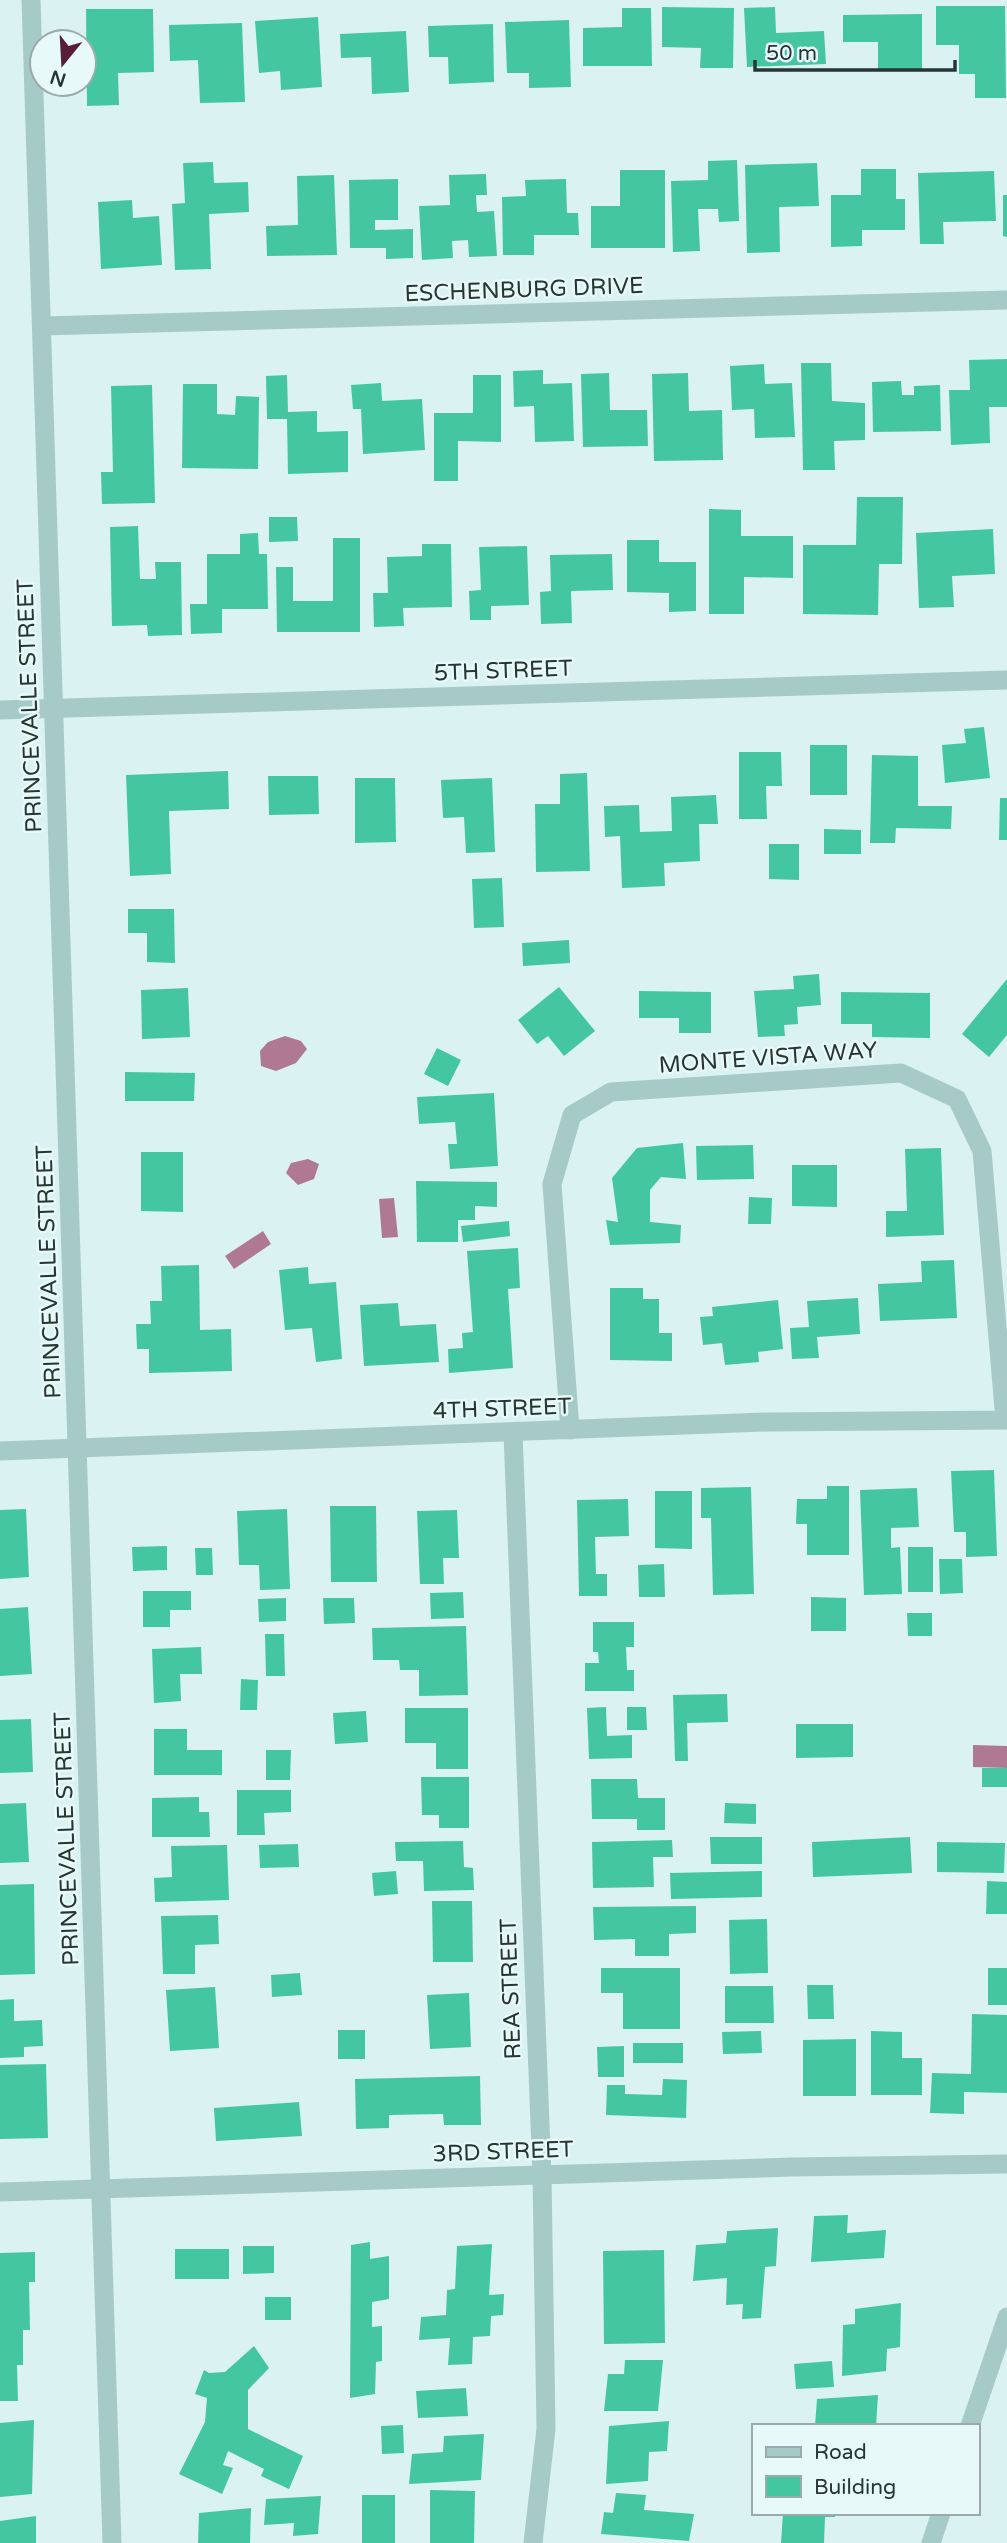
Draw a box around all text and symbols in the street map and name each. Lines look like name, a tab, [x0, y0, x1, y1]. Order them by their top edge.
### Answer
north arrow	[28, 28, 98, 98]
scale bar	[755, 28, 954, 72]
text: 50 m	[766, 41, 817, 66]
text: N	[47, 65, 69, 91]
street label: ESCHENBURG DRIVE	[404, 272, 644, 308]
street label: PRINCEVALLE STREET	[12, 579, 48, 833]
street label: 5TH STREET	[433, 655, 573, 687]
street label: MONTE VISTA WAY	[658, 1036, 879, 1080]
street label: PRINCEVALLE STREET	[31, 1145, 67, 1399]
street label: 4TH STREET	[432, 1393, 572, 1425]
street label: PRINCEVALLE STREET	[49, 1712, 85, 1966]
street label: REA STREET	[495, 1918, 527, 2060]
street label: 3RD STREET	[432, 2136, 574, 2168]
legend	[752, 2424, 979, 2515]
text: Road	[814, 2440, 867, 2465]
text: Building	[814, 2475, 896, 2500]

